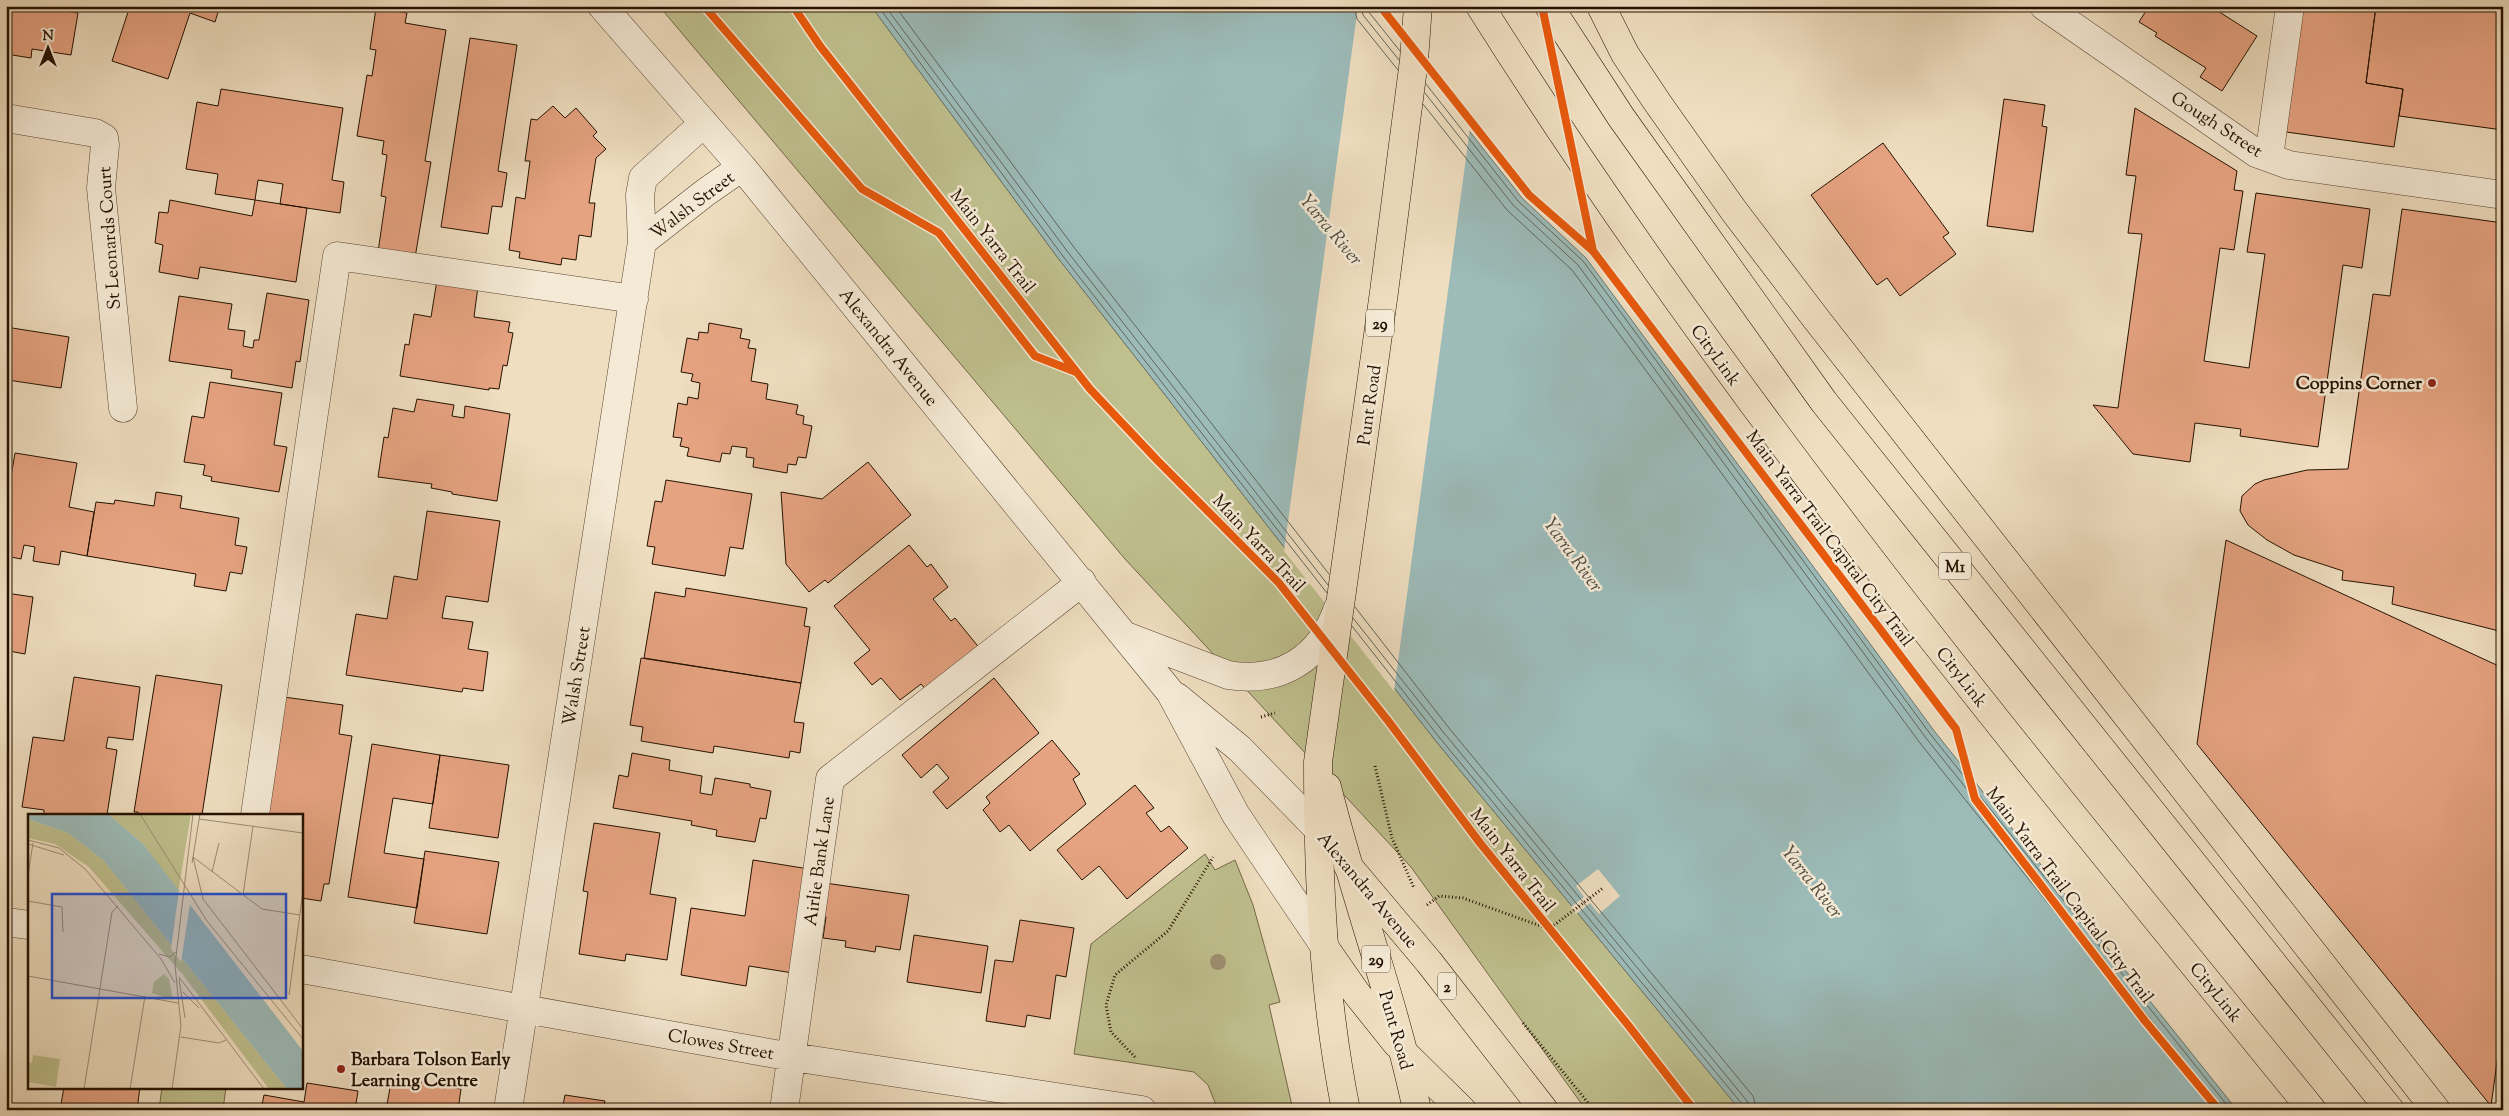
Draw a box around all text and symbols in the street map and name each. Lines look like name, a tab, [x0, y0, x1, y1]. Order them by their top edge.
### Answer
north arrow	[22, 22, 72, 72]
text: N	[42, 27, 54, 47]
street label: Gough Street	[2165, 86, 2267, 165]
street label: St Leonards Court	[93, 165, 129, 310]
street label: Walsh Street	[645, 166, 741, 247]
street label: Main Yarra Trail	[942, 185, 1040, 300]
water label: Yarra River	[1292, 189, 1368, 272]
street label: Alexandra Avenue	[832, 284, 943, 413]
road number: 29	[1366, 309, 1394, 336]
street label: CityLink	[1683, 320, 1746, 393]
street label: Punt Road	[1352, 363, 1390, 447]
place label: Coppins Corner	[2296, 372, 2422, 398]
marker: Coppins Corner	[2426, 377, 2438, 389]
street label: Main Yarra Trail Capital City Trail	[1738, 426, 1919, 653]
street label: Main Yarra Trail	[1205, 489, 1310, 599]
water label: Yarra River	[1536, 513, 1608, 598]
road number: M1	[1939, 552, 1971, 580]
street label: Walsh Street	[557, 625, 599, 728]
street label: CityLink	[1928, 642, 1993, 714]
street label: Main Yarra Trail Capital City Trail	[1978, 783, 2159, 1010]
street label: Airlie Bank Lane	[799, 795, 843, 928]
street label: Main Yarra Trail	[1462, 804, 1560, 919]
inset map	[28, 814, 302, 1088]
street label: Alexandra Avenue	[1310, 827, 1423, 955]
water label: Yarra River	[1774, 840, 1848, 925]
road number: 29	[1362, 946, 1390, 972]
street label: CityLink	[2182, 958, 2247, 1029]
road number: 2	[1438, 972, 1456, 999]
street label: Punt Road	[1370, 988, 1418, 1073]
street label: Clowes Street	[666, 1024, 776, 1068]
place label: Barbara Tolson Early Learning Centre	[351, 1048, 510, 1095]
marker: Barbara Tolson Early Learning Centre	[335, 1063, 347, 1075]

